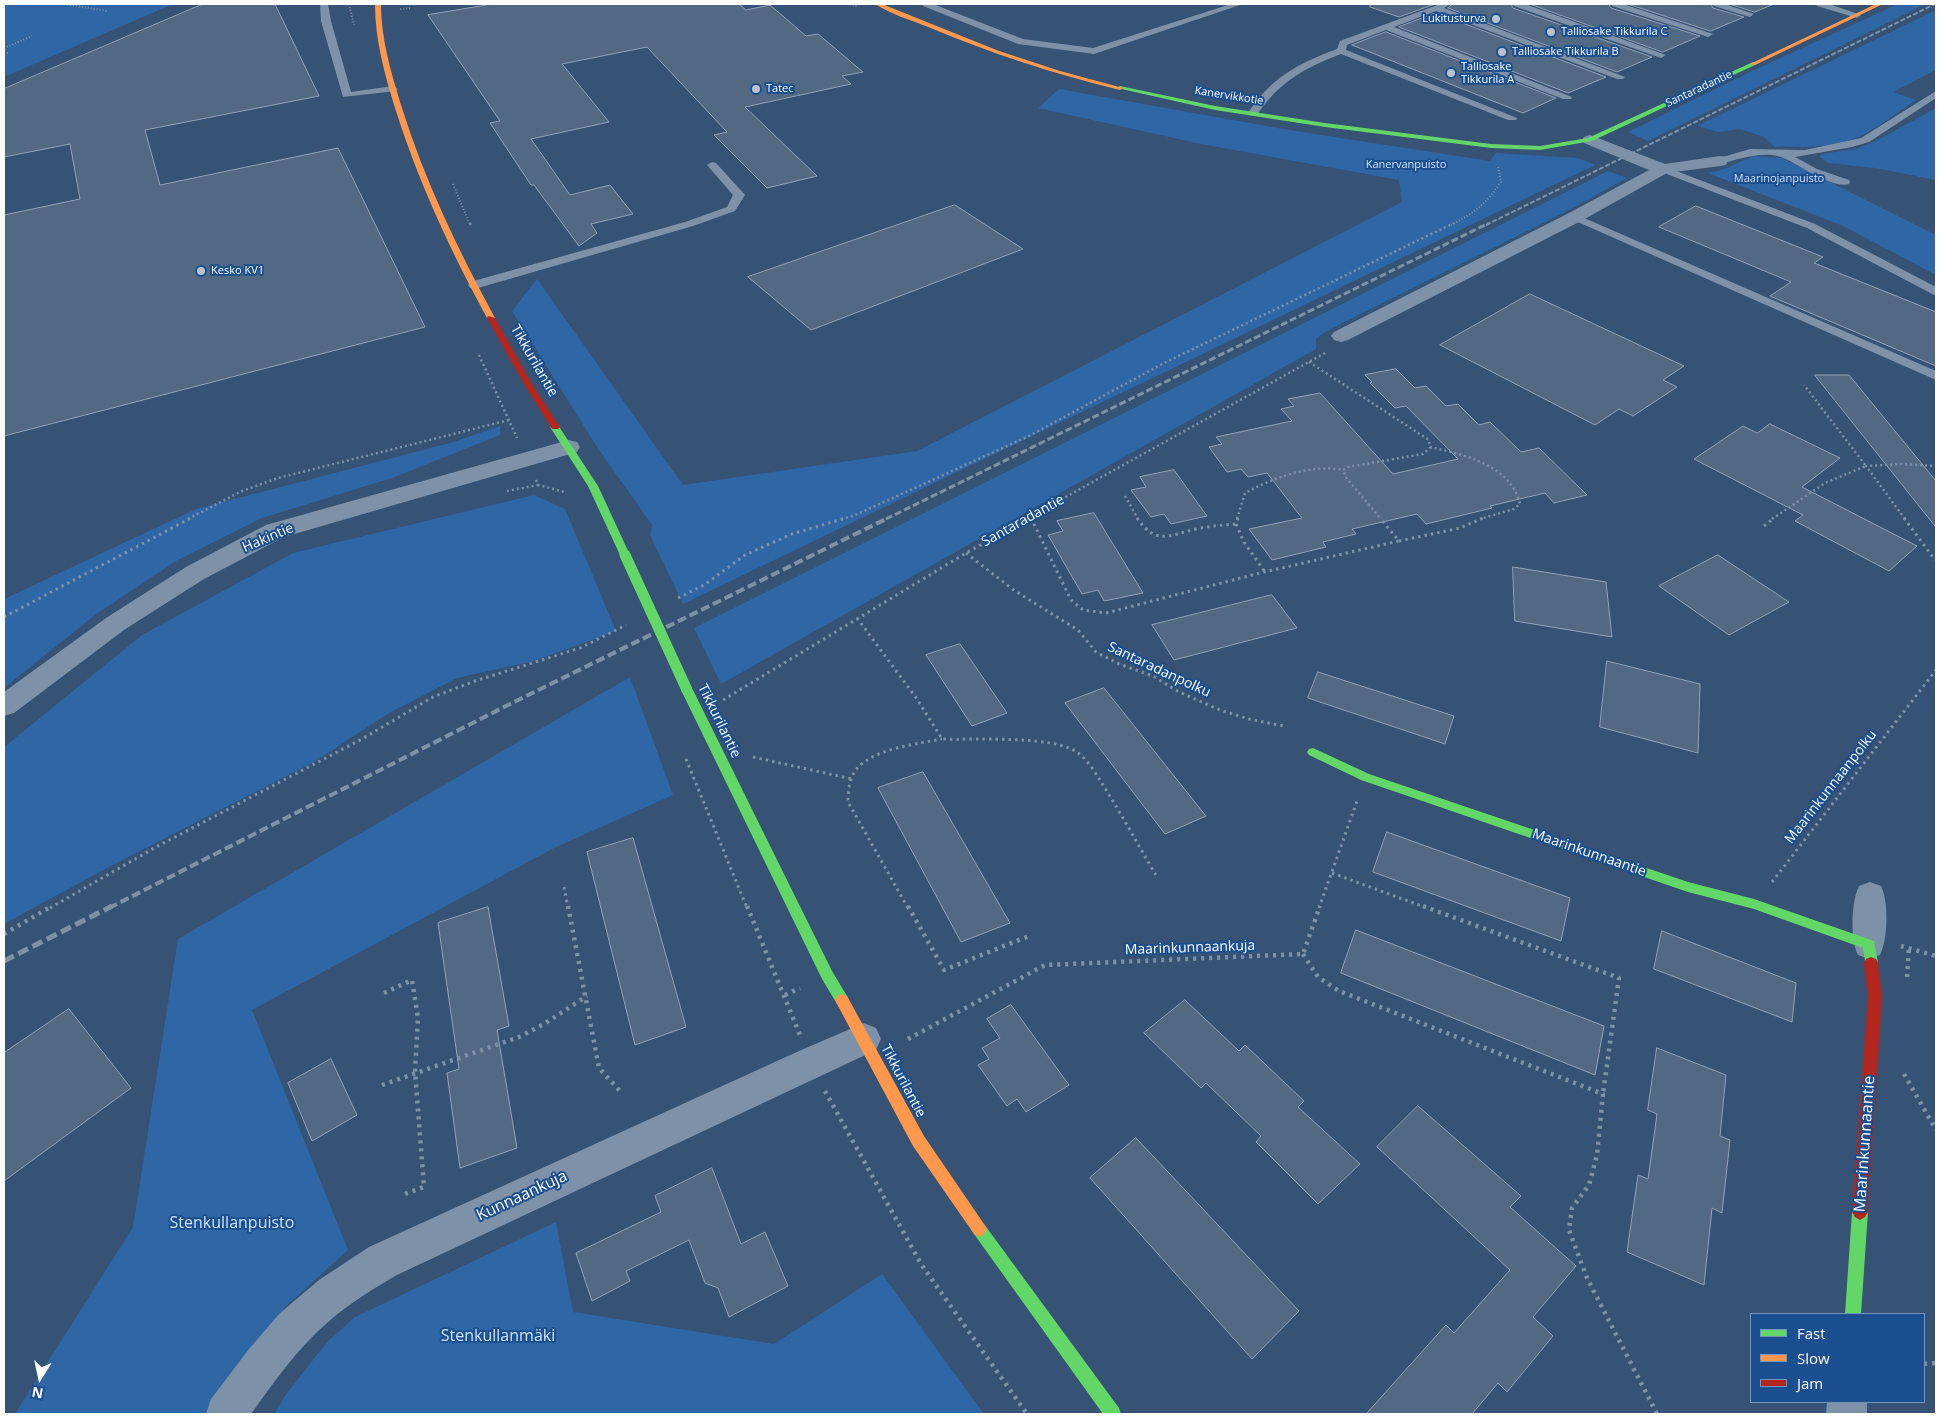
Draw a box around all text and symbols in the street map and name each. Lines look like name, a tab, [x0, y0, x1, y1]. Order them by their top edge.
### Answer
place label: Lukitusturva	[1422, 12, 1486, 26]
marker: Lukitusturva	[1490, 13, 1502, 25]
place label: Talliosake Tikkurila C	[1561, 25, 1667, 39]
marker: Talliosake Tikkurila C	[1545, 26, 1557, 38]
place label: Talliosake Tikkurila B	[1512, 45, 1619, 59]
marker: Talliosake Tikkurila B	[1496, 46, 1508, 58]
place label: Talliosake Tikkurila A	[1461, 60, 1514, 86]
marker: Talliosake Tikkurila A	[1445, 67, 1457, 79]
street label: Santaradantie	[1664, 68, 1734, 110]
place label: Tatec	[766, 82, 794, 96]
marker: Tatec	[750, 83, 762, 95]
street label: Kanervikkotie	[1194, 84, 1264, 108]
park label: Kanervanpuisto	[1366, 158, 1446, 172]
park label: Maarinojanpuisto	[1734, 172, 1824, 186]
place label: Kesko KV1	[211, 264, 264, 278]
marker: Kesko KV1	[195, 265, 207, 277]
street label: Tikkurilantie	[507, 322, 561, 400]
street label: Santaradantie	[979, 491, 1067, 551]
street label: Hakintie	[240, 520, 296, 556]
street label: Santaradanpolku	[1105, 639, 1213, 701]
street label: Tikkurilantie	[694, 681, 744, 761]
street label: Maarinkunnaanpolku	[1781, 727, 1881, 847]
street label: Maarinkunnaantie	[1530, 826, 1648, 880]
street label: Maarinkunnaankuja	[1124, 937, 1256, 959]
street label: Tikkurilantie	[877, 1042, 929, 1120]
street label: Maarinkunnaantie	[1851, 1075, 1879, 1213]
street label: Kunnaankuja	[474, 1167, 570, 1225]
park label: Stenkullanpuisto	[170, 1213, 294, 1233]
legend	[1750, 1313, 1925, 1403]
text: Fast	[1797, 1323, 1826, 1343]
park label: Stenkullanmäki	[441, 1326, 555, 1346]
text: Slow	[1797, 1348, 1830, 1368]
north arrow	[15, 1353, 65, 1403]
text: Jam	[1797, 1373, 1823, 1393]
text: N	[30, 1383, 45, 1404]

